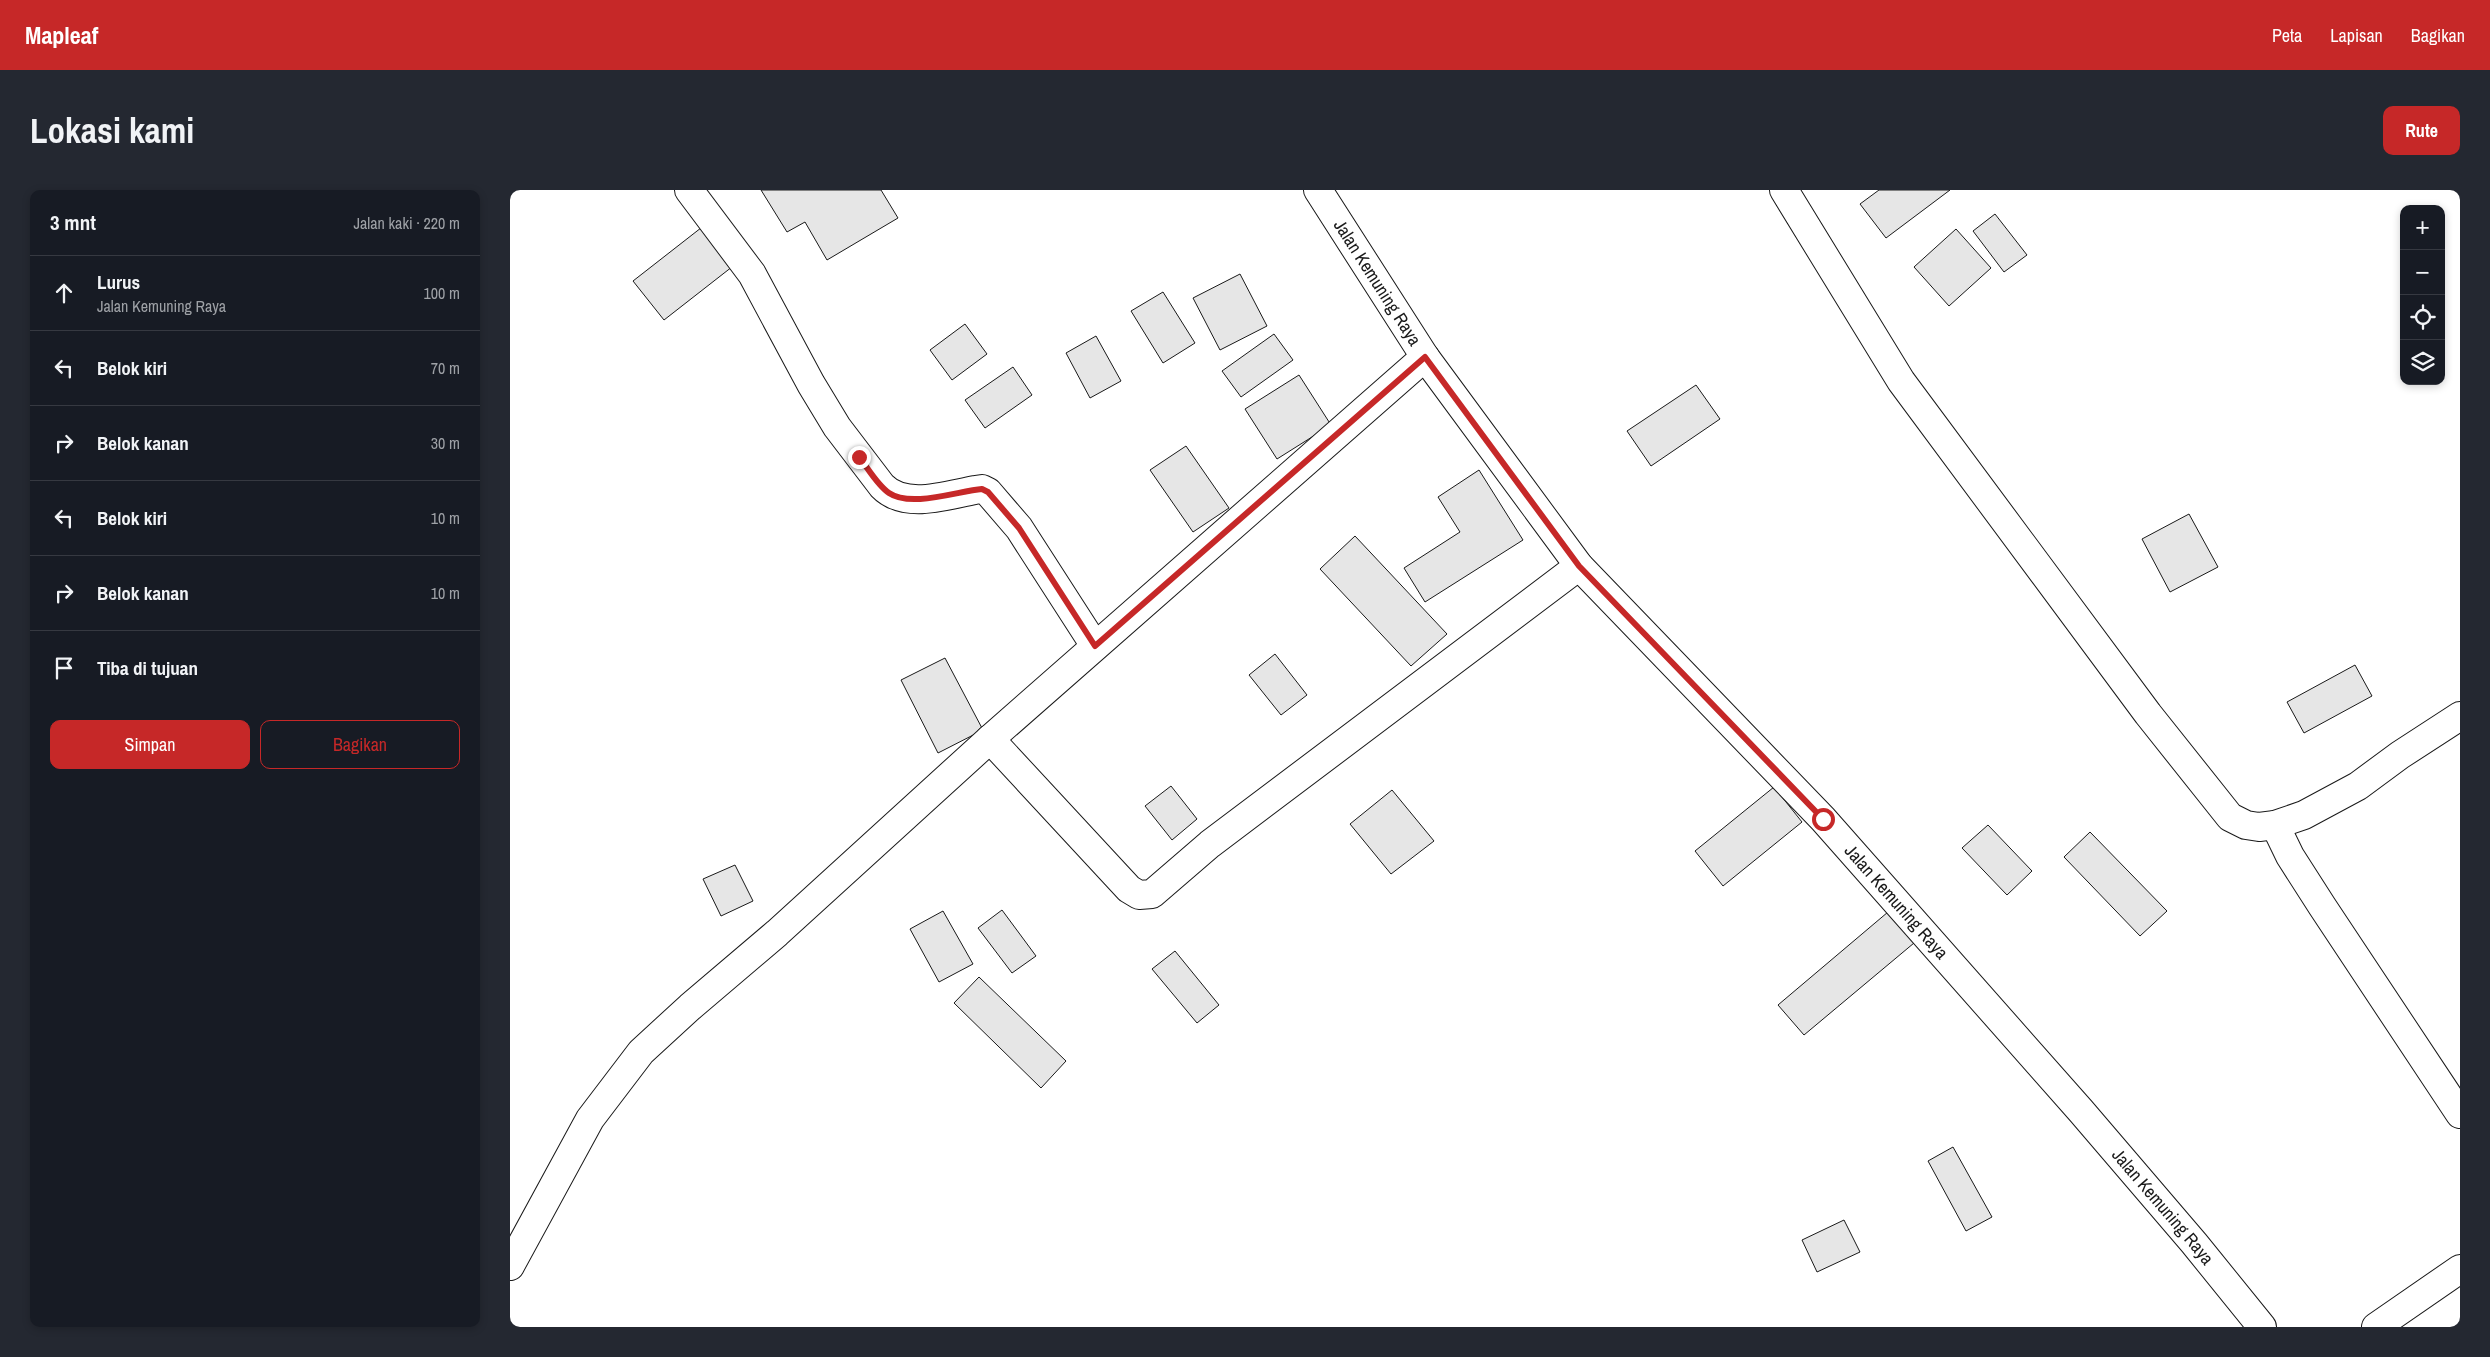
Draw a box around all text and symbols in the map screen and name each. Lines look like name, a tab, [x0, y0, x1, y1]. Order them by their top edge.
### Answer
text: Mapleaf	[25, 19, 98, 51]
text: Peta	[2272, 23, 2302, 48]
text: Lapisan	[2330, 23, 2383, 48]
text: Bagikan	[2411, 23, 2465, 48]
button: Rute	[2383, 106, 2460, 155]
text: Lokasi kami	[30, 107, 194, 154]
map controls	[2400, 205, 2445, 385]
button: +	[2400, 205, 2445, 250]
text: 3 mnt	[50, 208, 96, 237]
text: Jalan kaki · 220 m	[354, 212, 460, 234]
street label: Jalan Kemuning Raya	[1328, 214, 1428, 350]
button: −	[2400, 250, 2445, 295]
text: Lurus	[97, 269, 140, 295]
icon: ahead	[50, 279, 78, 307]
text: 100 m	[424, 282, 460, 304]
text: Jalan Kemuning Raya	[97, 295, 226, 317]
button: locate	[2400, 295, 2445, 340]
button: layers	[2400, 340, 2445, 385]
icon: left	[50, 354, 78, 382]
text: Belok kiri	[97, 355, 167, 381]
text: 70 m	[431, 357, 460, 379]
icon: right	[50, 429, 78, 457]
text: Belok kanan	[97, 430, 189, 456]
text: 30 m	[431, 432, 460, 454]
route end	[848, 446, 871, 469]
icon: left	[50, 504, 78, 532]
text: Belok kiri	[97, 505, 167, 531]
text: 10 m	[431, 507, 460, 529]
icon: right	[50, 579, 78, 607]
text: Belok kanan	[97, 580, 189, 606]
text: 10 m	[431, 582, 460, 604]
icon: arrive	[50, 654, 78, 682]
text: Tiba di tujuan	[97, 655, 198, 681]
button: Simpan	[50, 720, 250, 769]
button: Bagikan	[260, 720, 460, 769]
route start	[1812, 808, 1835, 831]
street label: Jalan Kemuning Raya	[1839, 839, 1954, 964]
street label: Jalan Kemuning Raya	[2106, 1143, 2220, 1270]

